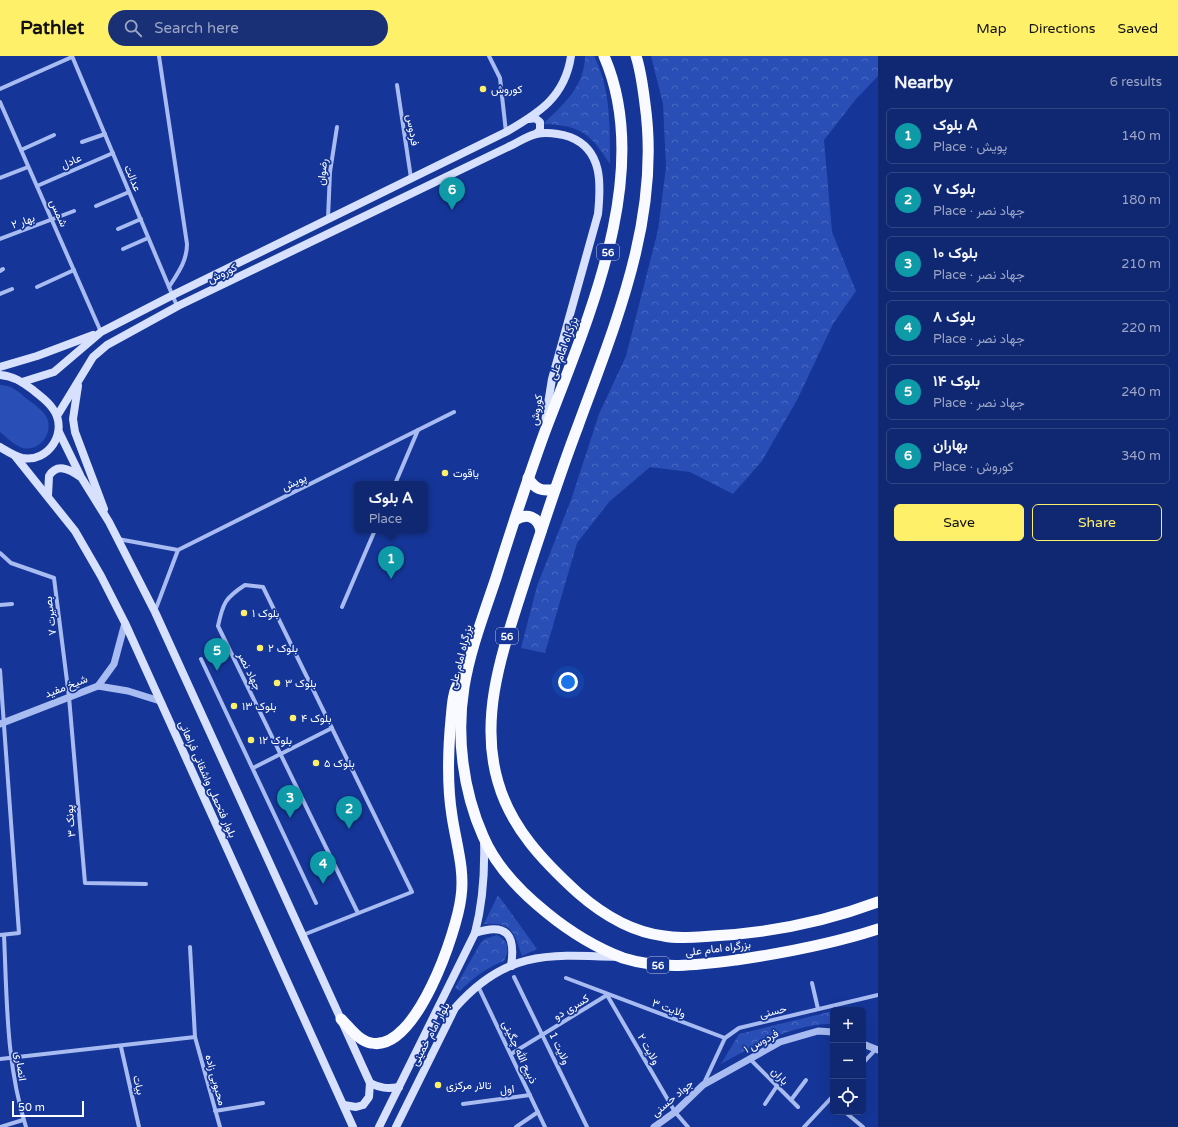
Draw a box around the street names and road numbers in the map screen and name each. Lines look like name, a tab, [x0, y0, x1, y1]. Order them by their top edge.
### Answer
street label: فردوس	[404, 113, 421, 147]
street label: عادل	[59, 151, 84, 172]
street label: رضوان	[315, 158, 330, 186]
street label: عدالت	[121, 163, 144, 194]
street label: شمس	[47, 197, 70, 229]
street label: بهار ۲	[10, 211, 37, 232]
road number: 56	[597, 244, 619, 260]
street label: کوروش	[205, 261, 239, 286]
street label: بزرگراه امام علی	[546, 315, 582, 382]
street label: کوروش	[528, 394, 545, 427]
street label: پویش	[280, 471, 309, 495]
street label: بصیرت ۷	[42, 596, 59, 636]
street label: بزرگراه امام علی	[446, 623, 476, 691]
road number: 56	[496, 628, 518, 644]
street label: جهاد نصر	[234, 649, 264, 692]
street label: شیخ مفید	[43, 672, 90, 702]
street label: بلوار فتحعلی واشقانی فراهانی	[176, 719, 239, 840]
street label: پونک ۳	[63, 804, 79, 838]
street label: بزرگراه امام علی	[684, 938, 752, 960]
road number: 56	[647, 957, 669, 973]
street label: کسری دو	[551, 992, 591, 1023]
street label: ولایت ۳	[650, 996, 688, 1021]
street label: بلوار امام خمینی	[408, 1000, 454, 1069]
street label: حسنی	[758, 1002, 788, 1021]
street label: ذبیح الله چگینی	[498, 1019, 540, 1086]
street label: فردوس ۱	[742, 1027, 781, 1056]
street label: ولایت 1	[546, 1030, 573, 1067]
street label: ولایت ۲	[635, 1032, 663, 1067]
street label: انصاری	[12, 1051, 29, 1082]
street label: محبوبی زاده	[202, 1053, 229, 1107]
street label: باران	[768, 1065, 791, 1088]
street label: بیات	[130, 1074, 147, 1096]
street label: جواد حسنی	[649, 1077, 696, 1120]
street label: اول	[499, 1082, 515, 1097]

